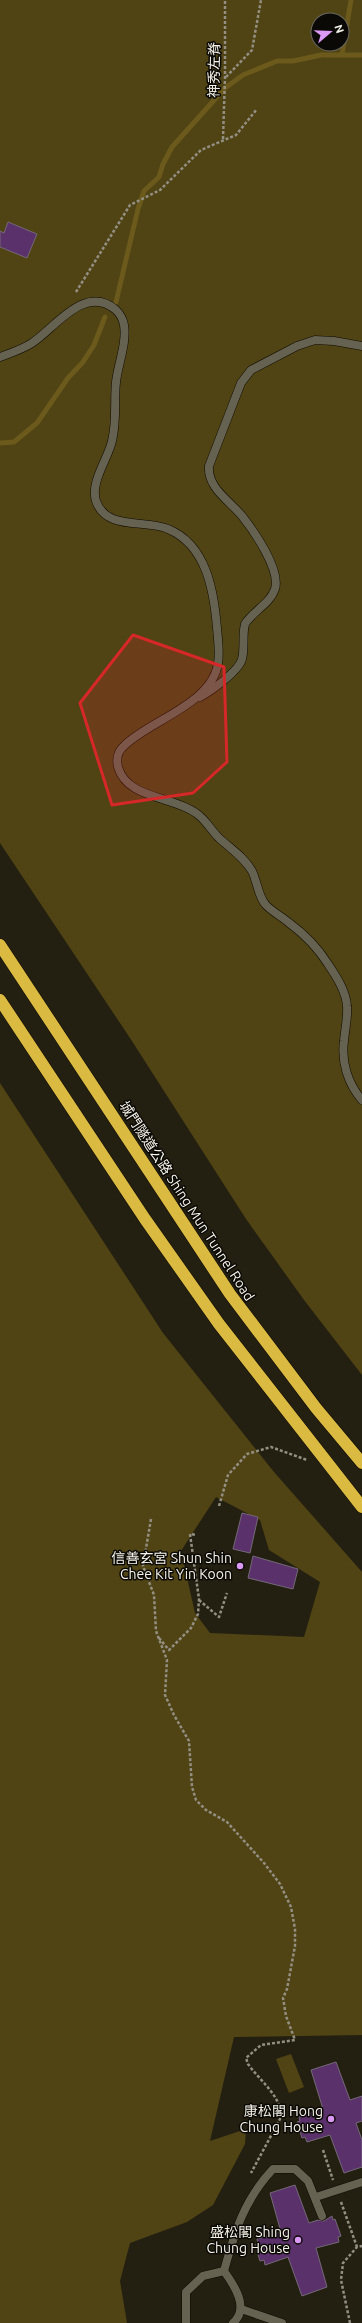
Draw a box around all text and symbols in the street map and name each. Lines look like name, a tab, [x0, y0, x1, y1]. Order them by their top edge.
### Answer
north arrow	[310, 12, 350, 52]
text: N	[332, 23, 346, 35]
street label: 神秀左脊	[206, 42, 222, 98]
street label: 城門隧道公路 Shing Mun Tunnel Road	[116, 1098, 258, 1304]
place label: 信善玄宮 Shun Shin Chee Kit Yin Koon	[112, 1550, 232, 1582]
marker: 信善玄宮 Shun Shin Chee Kit Yin Koon	[235, 1561, 245, 1571]
place label: 康松閣 Hong Chung House	[239, 2103, 323, 2135]
marker: 康松閣 Hong Chung House	[326, 2114, 336, 2124]
place label: 盛松閣 Shing Chung House	[206, 2224, 290, 2256]
marker: 盛松閣 Shing Chung House	[293, 2235, 303, 2245]

